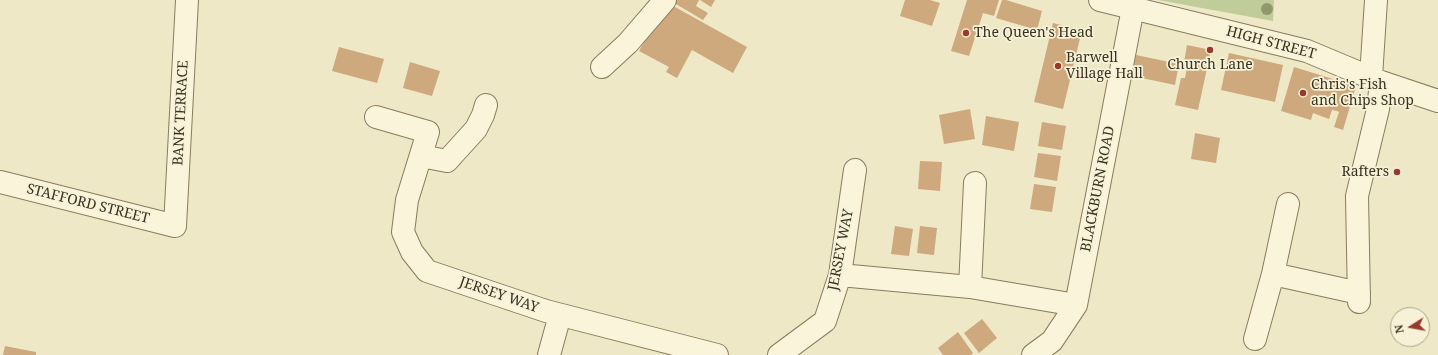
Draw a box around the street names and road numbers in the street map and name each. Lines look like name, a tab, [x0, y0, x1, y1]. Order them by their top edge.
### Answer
street label: HIGH STREET	[1224, 23, 1318, 63]
street label: BANK TERRACE	[170, 60, 192, 166]
street label: BLACKBURN ROAD	[1078, 125, 1118, 253]
street label: STAFFORD STREET	[25, 181, 151, 227]
street label: JERSEY WAY	[825, 208, 857, 292]
street label: JERSEY WAY	[457, 274, 541, 316]

